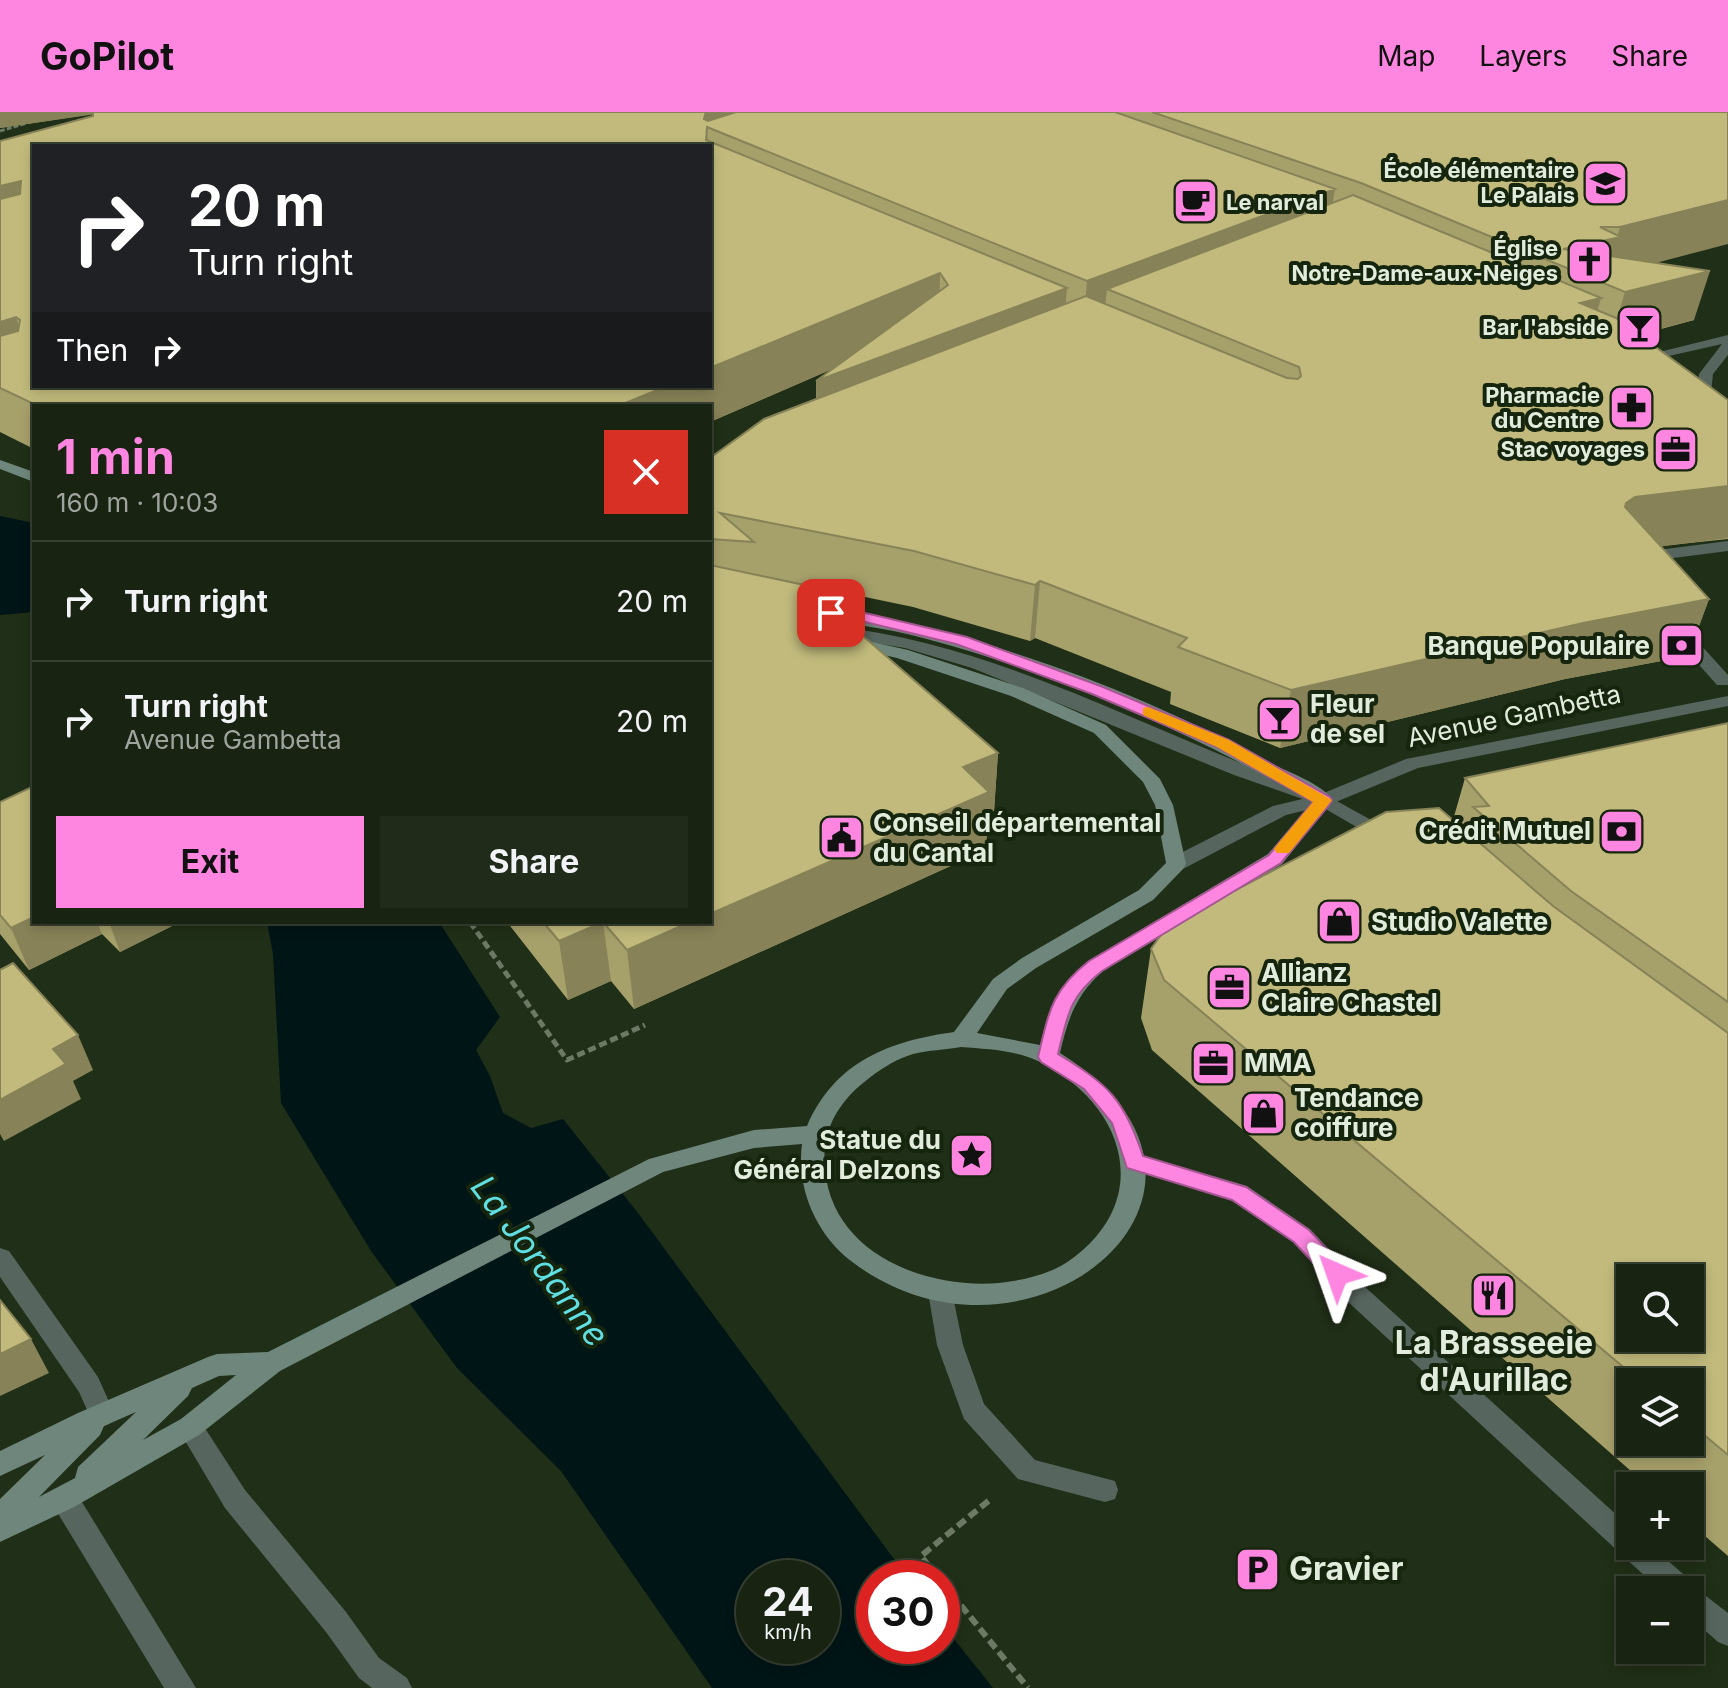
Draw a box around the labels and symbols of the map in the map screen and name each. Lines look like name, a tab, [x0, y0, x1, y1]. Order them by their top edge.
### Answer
place label: École élémentaire Le Palais	[1383, 157, 1575, 208]
school or university icon: École élémentaire Le Palais	[1582, 159, 1630, 207]
cafe icon: Le narval	[1171, 178, 1219, 226]
place label: Le narval	[1226, 189, 1324, 215]
place label: Église Notre-Dame-aux-Neiges	[1292, 235, 1558, 286]
church icon: Église Notre-Dame-aux-Neiges	[1565, 237, 1613, 285]
bar icon: Bar l'abside	[1616, 303, 1664, 351]
place label: Bar l'abside	[1482, 314, 1609, 340]
place label: Pharmacie du Centre	[1485, 382, 1600, 433]
pharmacy icon: Pharmacie du Centre	[1607, 384, 1655, 432]
office icon: Stac voyages	[1652, 425, 1700, 473]
place label: Stac voyages	[1500, 436, 1645, 462]
pin	[797, 579, 865, 647]
bank icon: Banque Populaire	[1657, 622, 1705, 670]
place label: Banque Populaire	[1428, 630, 1650, 661]
street label: Avenue Gambetta	[1404, 678, 1624, 753]
place label: Fleur de sel	[1310, 688, 1385, 749]
bar icon: Fleur de sel	[1255, 695, 1303, 743]
place label: Conseil départemental du Cantal	[873, 807, 1161, 868]
bank icon: Crédit Mutuel	[1598, 807, 1646, 855]
public building icon: Conseil départemental du Cantal	[818, 814, 866, 862]
place label: Crédit Mutuel	[1419, 815, 1591, 846]
shop icon: Studio Valette	[1316, 898, 1364, 946]
place label: Studio Valette	[1371, 906, 1548, 937]
place label: Allianz Claire Chastel	[1261, 957, 1438, 1018]
office icon: Allianz Claire Chastel	[1206, 964, 1254, 1012]
office icon: MMA	[1189, 1039, 1237, 1087]
place label: MMA	[1244, 1047, 1312, 1078]
place label: Tendance coiffure	[1294, 1082, 1419, 1143]
shop icon: Tendance coiffure	[1239, 1089, 1287, 1137]
place label: Statue du Général Delzons	[733, 1124, 941, 1185]
place icon: Statue du Général Delzons	[948, 1131, 996, 1179]
water label: La Jordanne	[463, 1167, 618, 1354]
position arrow	[1295, 1232, 1379, 1316]
restaurant icon: La Brasseeie d'Aurillac	[1470, 1272, 1518, 1320]
place label: La Brasseeie d'Aurillac	[1395, 1323, 1593, 1399]
parking icon: Gravier	[1234, 1545, 1282, 1593]
place label: Gravier	[1289, 1549, 1404, 1588]
speed limit sign: 30	[856, 1560, 960, 1664]

